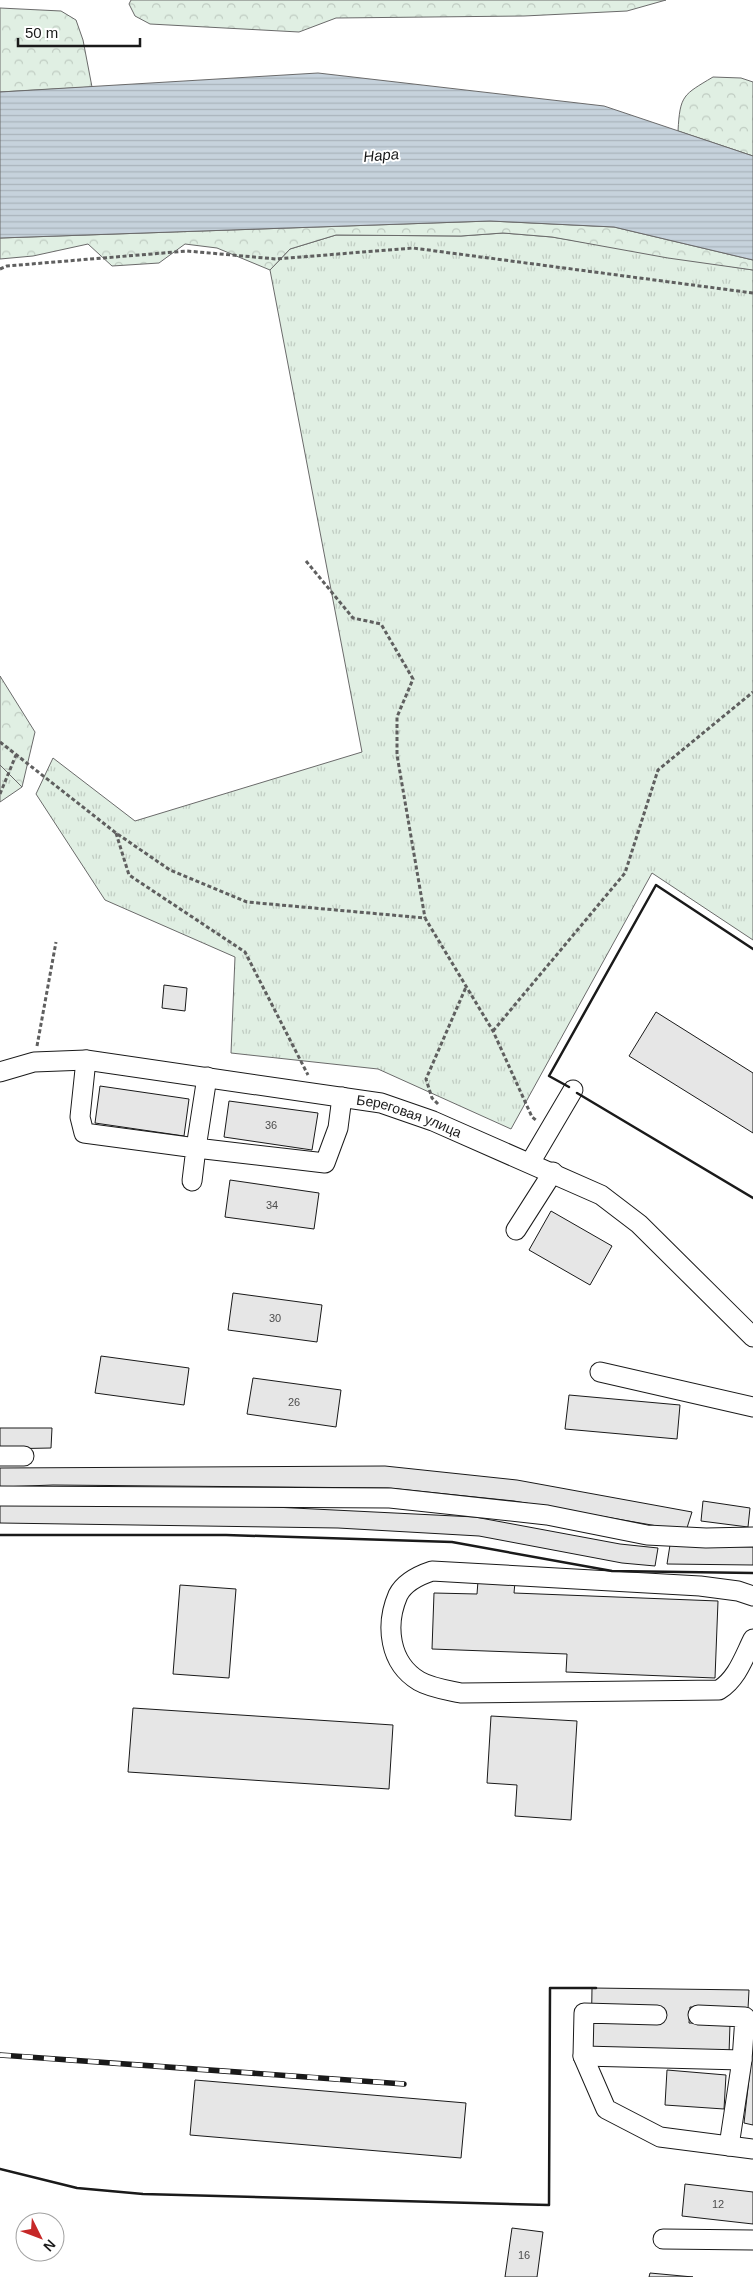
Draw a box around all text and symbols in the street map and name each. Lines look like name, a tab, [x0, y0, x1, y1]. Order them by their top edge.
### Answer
scale bar	[18, 15, 140, 47]
text: 50 m	[25, 24, 58, 41]
water label: Нара	[362, 145, 400, 165]
street label: Береговая улица	[355, 1092, 464, 1141]
house number: 36	[265, 1119, 277, 1131]
house number: 34	[266, 1199, 278, 1211]
house number: 30	[269, 1312, 281, 1324]
house number: 26	[288, 1396, 300, 1408]
house number: 12	[712, 2198, 724, 2210]
north arrow	[15, 2212, 65, 2262]
text: N	[40, 2237, 59, 2255]
house number: 16	[518, 2249, 530, 2261]

